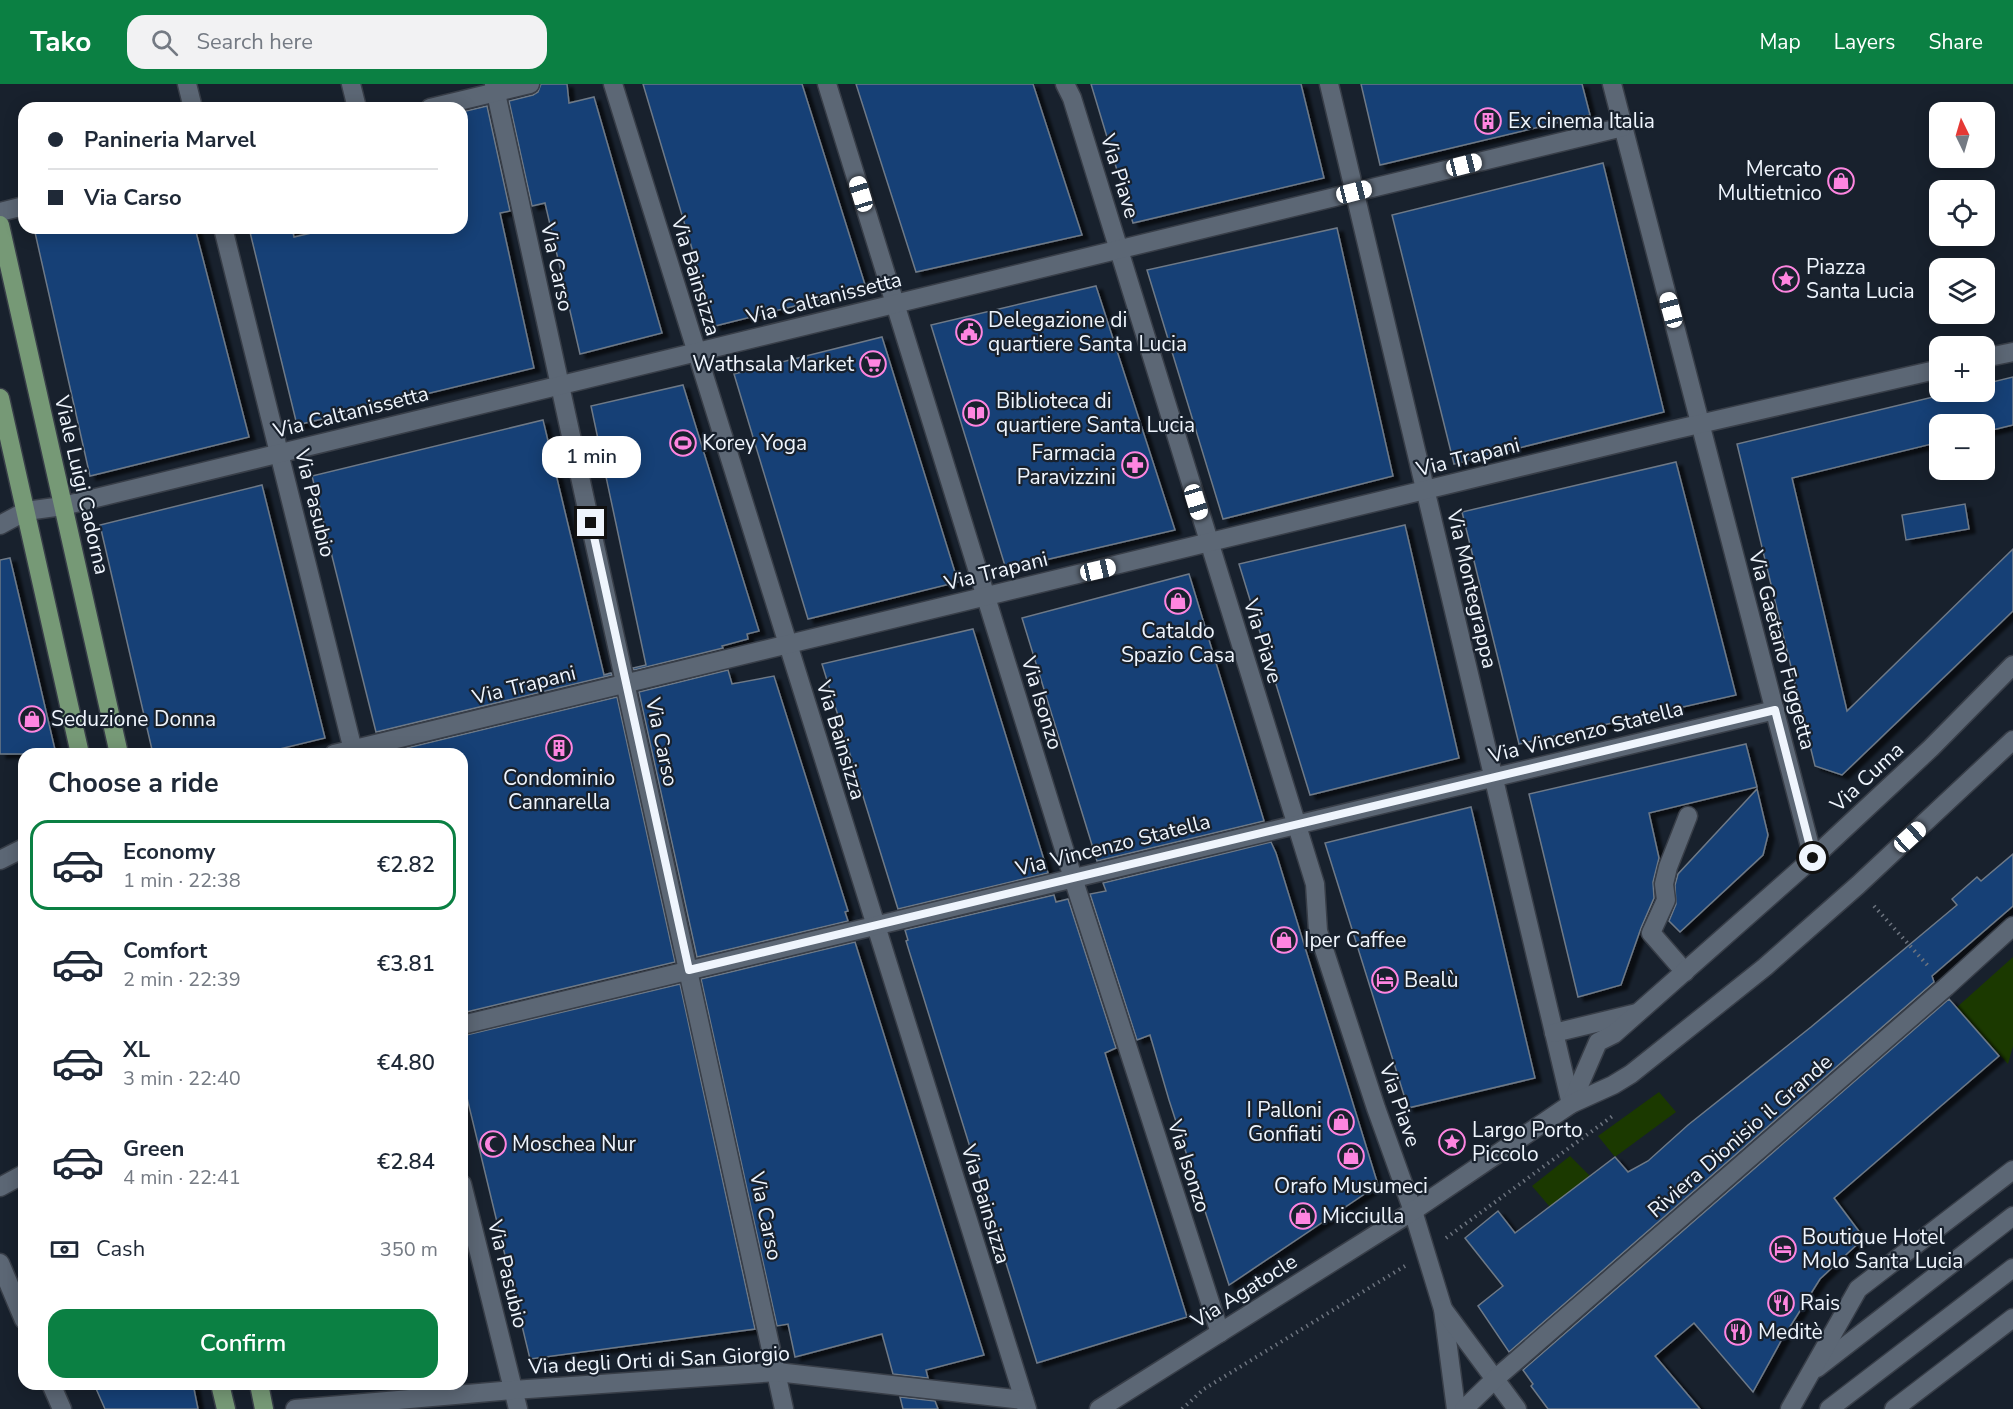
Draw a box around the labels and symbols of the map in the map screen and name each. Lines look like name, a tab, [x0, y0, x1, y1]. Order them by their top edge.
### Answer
north arrow	[1929, 102, 1995, 168]
building icon: Ex cinema Italia	[1473, 106, 1503, 136]
place label: Ex cinema Italia	[1508, 107, 1655, 135]
street label: Via Piave	[1094, 129, 1146, 222]
car	[1444, 152, 1484, 178]
place label: Mercato Multietnico	[1718, 155, 1822, 207]
shop icon: Mercato Multietnico	[1826, 166, 1856, 196]
car	[847, 174, 875, 214]
car	[1334, 179, 1374, 205]
street label: Via Bainsizza	[664, 212, 727, 339]
street label: Via Carso	[534, 219, 580, 314]
place label: Piazza Santa Lucia	[1806, 253, 1915, 305]
place icon: Piazza Santa Lucia	[1771, 264, 1801, 294]
street label: Via Caltanissetta	[742, 265, 905, 331]
car	[1658, 290, 1684, 330]
place label: Delegazione di quartiere Santa Lucia	[988, 306, 1187, 358]
public building icon: Delegazione di quartiere Santa Lucia	[954, 317, 984, 347]
supermarket icon: Wathsala Market	[858, 349, 888, 379]
place label: Wathsala Market	[692, 350, 855, 378]
street label: Via Caltanissetta	[269, 379, 432, 445]
place label: Biblioteca di quartiere Santa Lucia	[996, 387, 1195, 439]
street label: Viale Luigi Cadorna	[48, 392, 116, 577]
library icon: Biblioteca di quartiere Santa Lucia	[961, 398, 991, 428]
sports icon: Korey Yoga	[668, 428, 698, 458]
place label: Korey Yoga	[702, 429, 807, 457]
street label: Via Trapani	[1412, 431, 1523, 484]
callout: 1 min	[542, 436, 640, 478]
place label: Farmacia Paravizzini	[1017, 439, 1116, 491]
street label: Via Pasubio	[288, 445, 342, 560]
pharmacy icon: Farmacia Paravizzini	[1120, 450, 1150, 480]
car	[1182, 482, 1210, 522]
street label: Via Montegrappa	[1440, 506, 1504, 671]
route end	[577, 509, 604, 536]
street label: Via Trapani	[940, 545, 1051, 598]
street label: Via Gaetano Fuggetta	[1742, 546, 1822, 753]
car	[1078, 557, 1118, 583]
shop icon: Cataldo Spazio Casa	[1163, 586, 1193, 616]
street label: Via Piave	[1237, 594, 1289, 687]
place label: Cataldo Spazio Casa	[1121, 617, 1235, 669]
street label: Via Isonzo	[1014, 652, 1069, 753]
street label: Via Trapani	[468, 659, 579, 712]
street label: Via Bainsizza	[809, 676, 872, 803]
street label: Via Carso	[639, 694, 685, 789]
street label: Via Vincenzo Statella	[1485, 694, 1686, 770]
shop icon: Seduzione Donna	[17, 704, 47, 734]
place label: Seduzione Donna	[51, 705, 216, 733]
building icon: Condominio Cannarella	[544, 733, 574, 763]
street label: Via Cuma	[1824, 736, 1910, 819]
place label: Condominio Cannarella	[503, 764, 615, 816]
street label: Via Vincenzo Statella	[1012, 807, 1213, 883]
car	[1891, 818, 1929, 856]
route start	[1799, 844, 1826, 871]
shop icon: Iper Caffee	[1269, 925, 1299, 955]
place label: Iper Caffee	[1304, 926, 1406, 954]
hotel icon: Bealù	[1370, 965, 1400, 995]
place label: Bealù	[1404, 966, 1459, 994]
street label: Riviera Dionisio il Grande	[1642, 1048, 1838, 1224]
street label: Via Piave	[1372, 1058, 1427, 1151]
place label: I Palloni Gonfiati	[1247, 1096, 1322, 1148]
shop icon: I Palloni Gonfiati	[1326, 1107, 1356, 1137]
street label: Via Isonzo	[1161, 1115, 1217, 1216]
place label: Largo Porto Piccolo	[1472, 1116, 1583, 1168]
place icon: Largo Porto Piccolo	[1437, 1127, 1467, 1157]
mosque icon: Moschea Nur	[478, 1129, 508, 1159]
place label: Moschea Nur	[512, 1130, 636, 1158]
street label: Via Bainsizza	[954, 1140, 1017, 1267]
shop icon: Orafo Musumeci	[1336, 1141, 1366, 1171]
street label: Via Carso	[743, 1168, 789, 1263]
place label: Orafo Musumeci	[1274, 1172, 1428, 1200]
shop icon: Micciulla	[1288, 1201, 1318, 1231]
place label: Micciulla	[1322, 1202, 1404, 1230]
street label: Via Pasubio	[481, 1216, 535, 1331]
place label: Boutique Hotel Molo Santa Lucia	[1802, 1223, 1963, 1275]
hotel icon: Boutique Hotel Molo Santa Lucia	[1768, 1234, 1798, 1264]
street label: Via Agatocle	[1185, 1247, 1302, 1335]
restaurant icon: Rais	[1766, 1288, 1796, 1318]
place label: Rais	[1800, 1289, 1840, 1317]
restaurant icon: Meditè	[1723, 1317, 1753, 1347]
place label: Meditè	[1758, 1318, 1823, 1346]
street label: Via degli Orti di San Giorgio	[527, 1339, 790, 1381]

